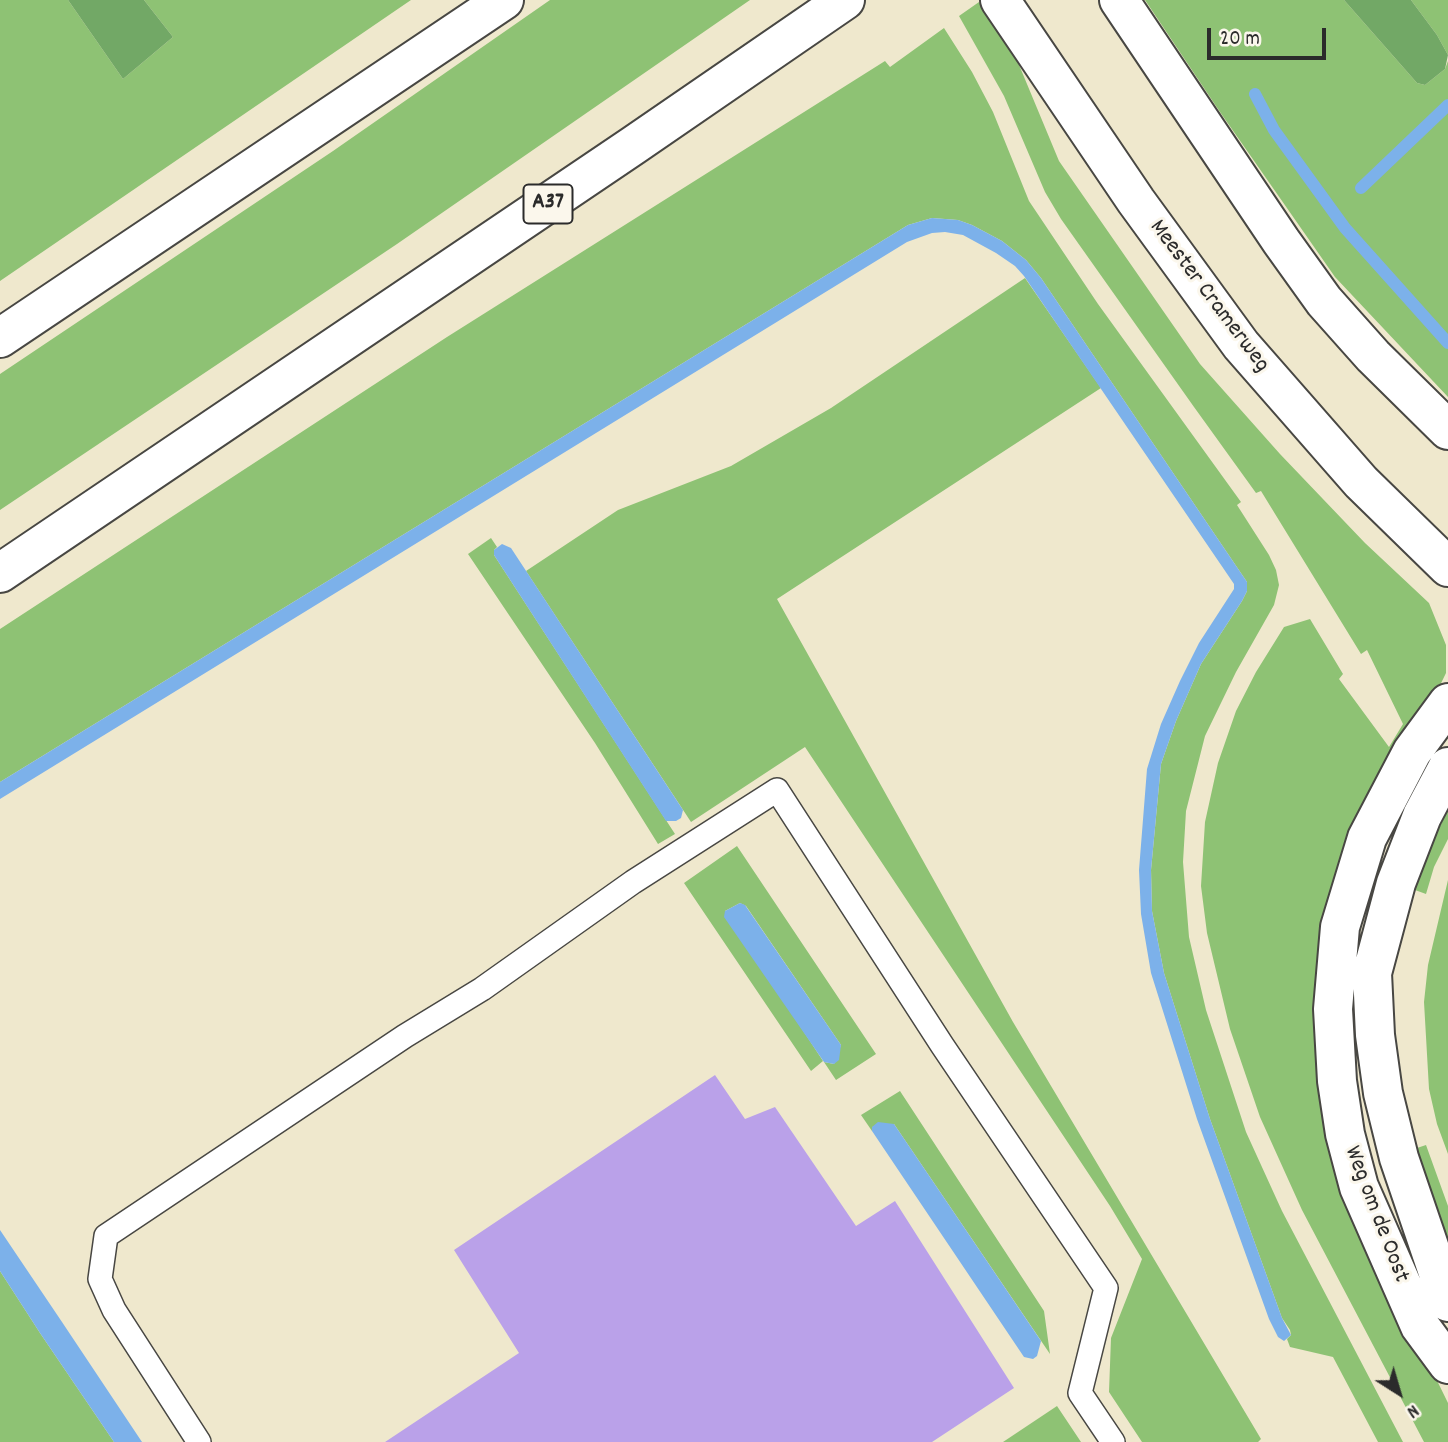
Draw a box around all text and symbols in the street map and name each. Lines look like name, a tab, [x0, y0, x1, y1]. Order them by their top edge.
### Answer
scale bar	[1210, 14, 1329, 58]
text: 20 m	[1220, 25, 1260, 55]
road number: A37	[524, 184, 572, 224]
street label: Meester Cramerweg	[1141, 215, 1275, 379]
street label: Weg om de Oost	[1336, 1143, 1414, 1287]
north arrow	[1364, 1358, 1434, 1428]
text: N	[1400, 1397, 1424, 1424]

